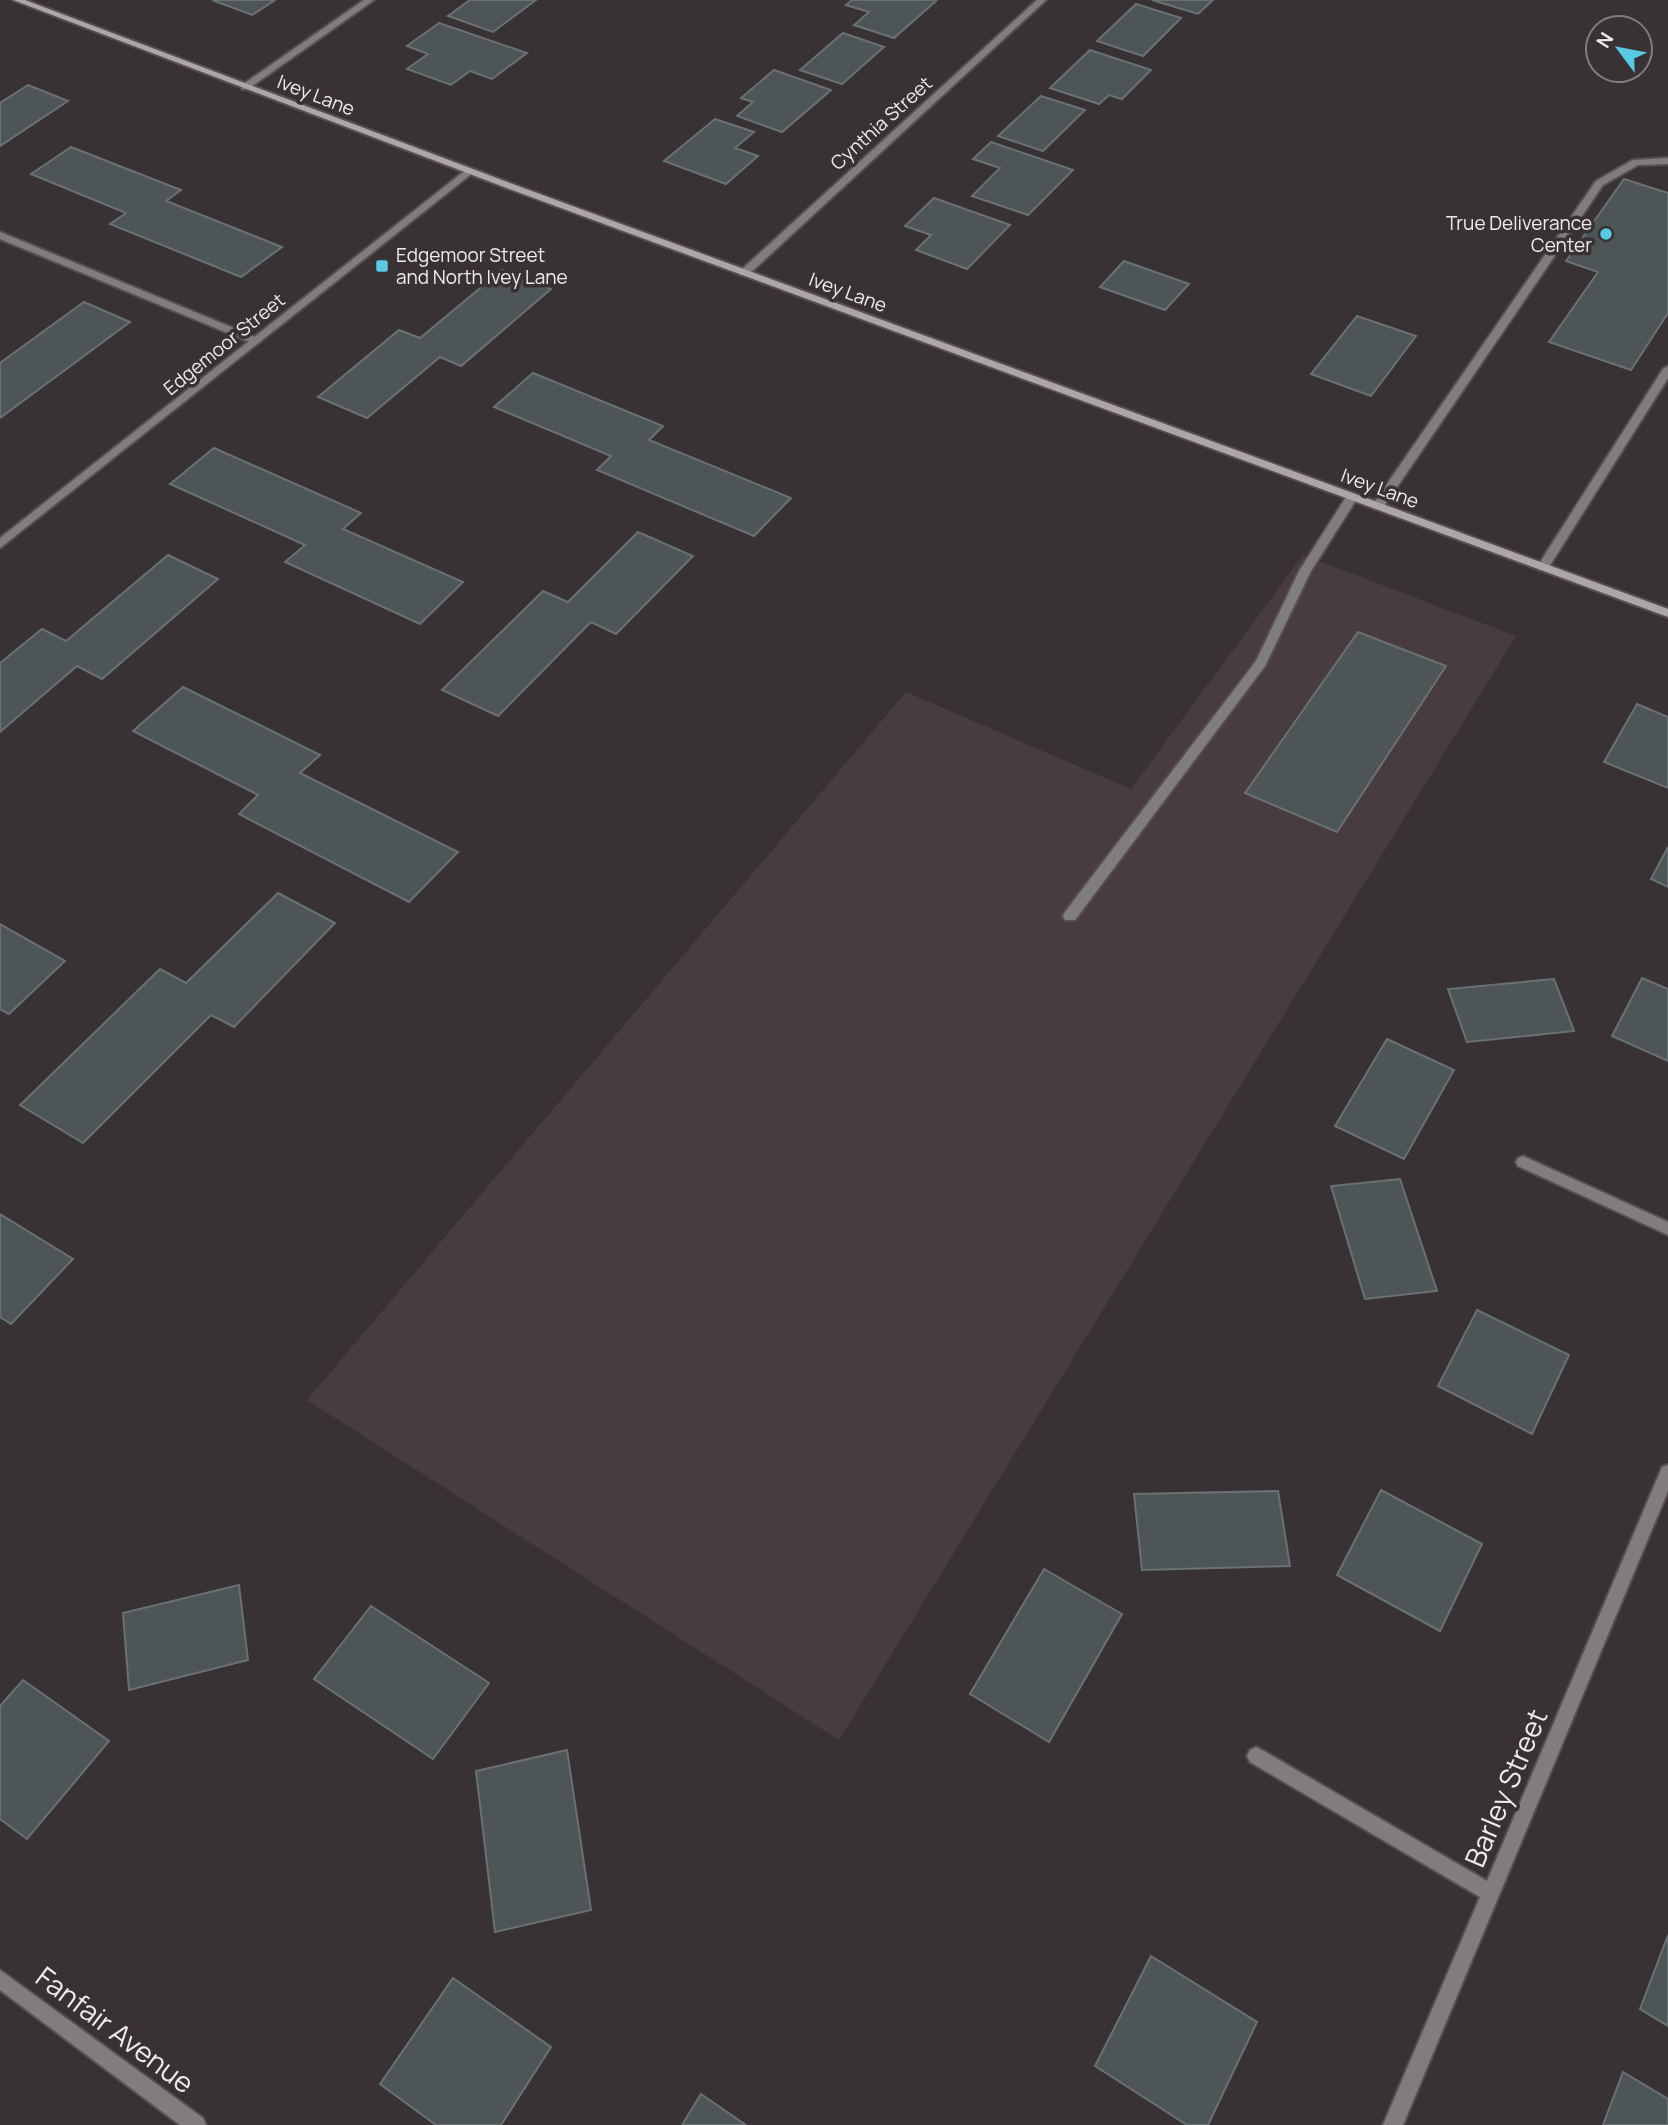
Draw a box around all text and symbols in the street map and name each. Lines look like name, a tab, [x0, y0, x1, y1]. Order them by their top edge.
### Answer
north arrow	[1584, 14, 1654, 84]
text: N	[1590, 27, 1619, 53]
street label: Ivey Lane	[274, 68, 358, 122]
street label: Cynthia Street	[825, 70, 937, 176]
place label: True Deliverance Center	[1446, 210, 1592, 258]
marker: True Deliverance Center	[1598, 226, 1614, 242]
place label: Edgemoor Street and North Ivey Lane	[396, 242, 568, 290]
marker: Edgemoor Street and North Ivey Lane	[374, 258, 390, 274]
street label: Ivey Lane	[805, 266, 891, 318]
street label: Edgemoor Street	[158, 287, 290, 401]
street label: Ivey Lane	[1337, 462, 1423, 514]
street label: Barley Street	[1455, 1703, 1555, 1872]
street label: Fanfair Avenue	[29, 1957, 202, 2101]

